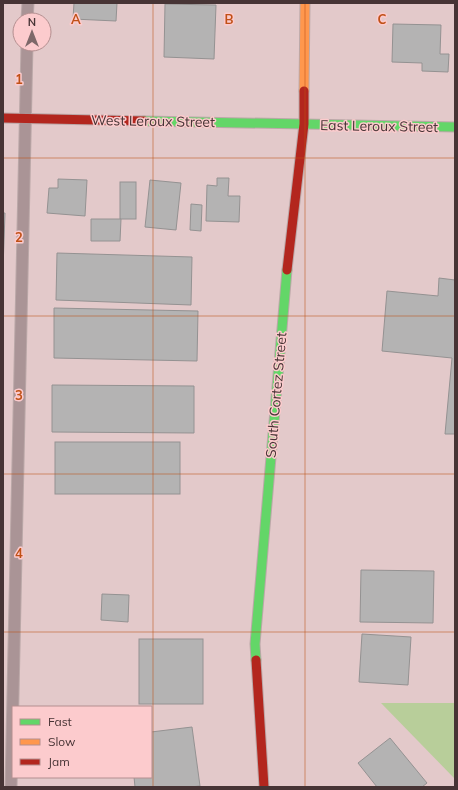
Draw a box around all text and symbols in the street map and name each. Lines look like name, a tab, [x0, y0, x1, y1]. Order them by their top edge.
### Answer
text: A	[71, 11, 81, 27]
text: B	[225, 11, 234, 27]
text: C	[378, 11, 387, 27]
north arrow	[12, 12, 52, 52]
text: N	[28, 15, 36, 29]
text: 1	[15, 71, 23, 87]
street label: West Leroux Street	[91, 111, 215, 131]
street label: East Leroux Street	[320, 116, 438, 136]
text: 2	[15, 229, 23, 245]
street label: South Cortez Street	[262, 331, 290, 459]
text: 3	[15, 387, 23, 403]
text: 4	[15, 545, 23, 561]
legend	[12, 706, 152, 778]
text: Fast	[48, 714, 72, 729]
text: Slow	[48, 734, 76, 749]
text: Jam	[48, 754, 70, 769]

